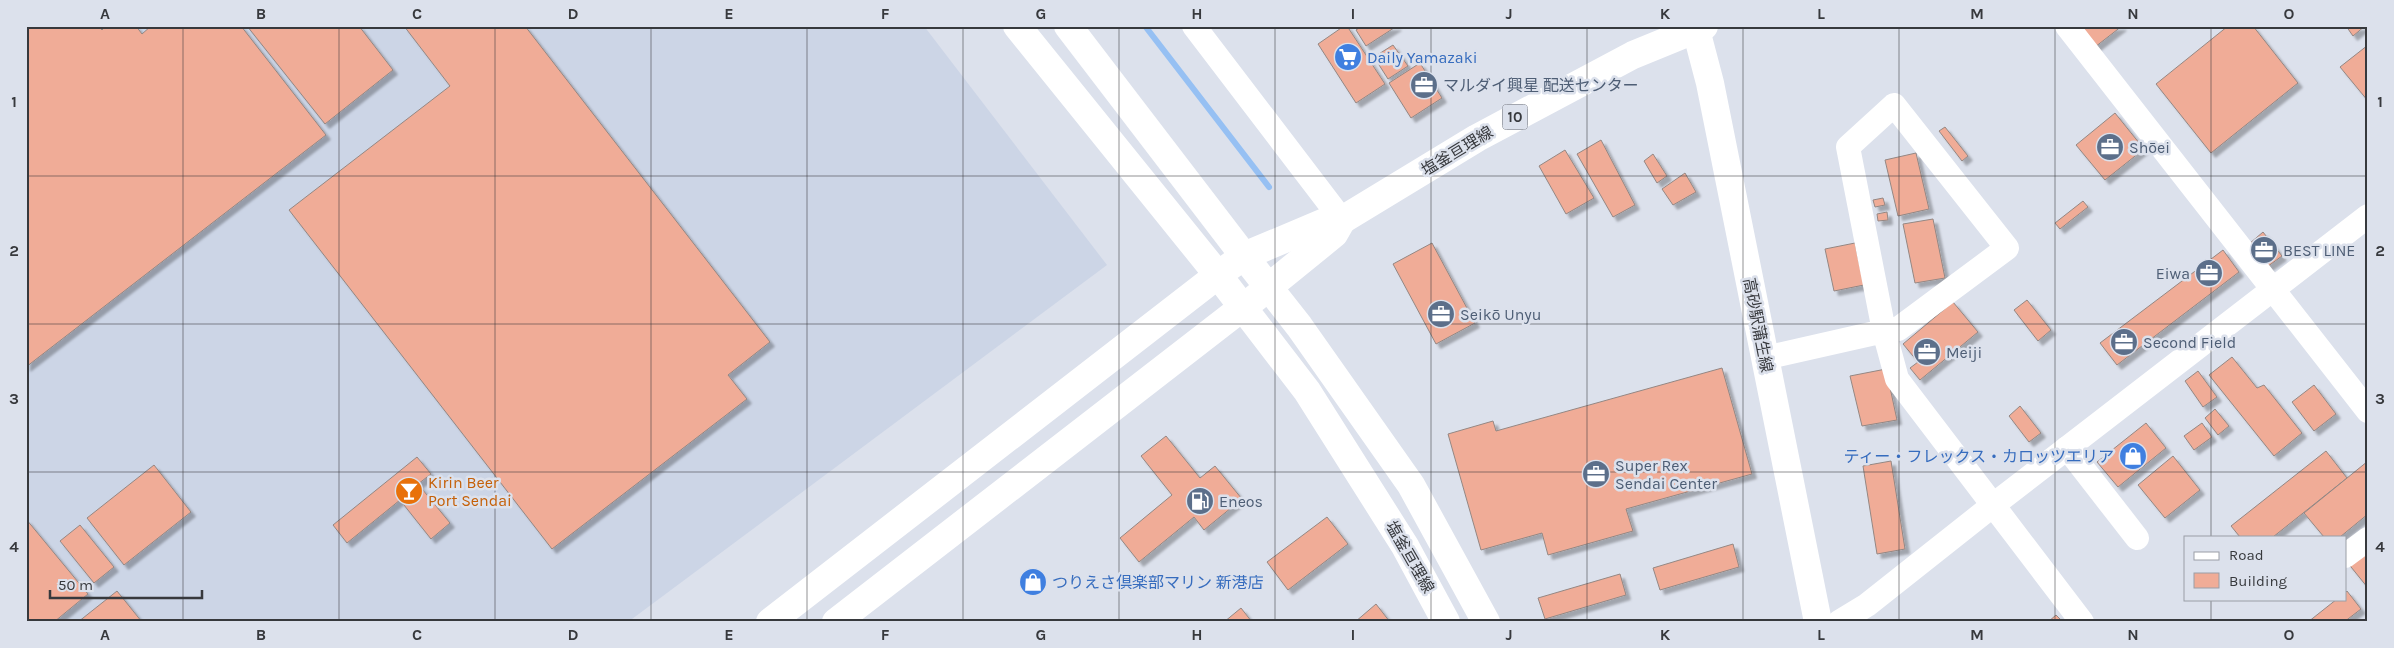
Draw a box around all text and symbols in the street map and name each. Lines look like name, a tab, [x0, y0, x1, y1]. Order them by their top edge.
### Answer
text: A	[100, 4, 110, 23]
text: B	[256, 4, 266, 23]
text: C	[412, 4, 422, 23]
text: D	[568, 4, 579, 23]
text: E	[724, 4, 734, 23]
text: F	[881, 4, 890, 23]
text: G	[1036, 4, 1046, 23]
text: H	[1191, 4, 1203, 23]
text: I	[1351, 4, 1355, 23]
text: J	[1505, 4, 1513, 23]
text: K	[1660, 4, 1671, 23]
text: L	[1817, 4, 1825, 23]
text: M	[1970, 4, 1984, 23]
text: N	[2127, 4, 2139, 23]
text: O	[2284, 4, 2295, 23]
supermarket icon: Daily Yamazaki	[1333, 42, 1363, 72]
place label: Daily Yamazaki	[1367, 48, 1477, 67]
office icon: マルダイ興星 配送センター	[1409, 70, 1439, 100]
place label: マルダイ興星 配送センター	[1443, 76, 1639, 95]
text: 1	[11, 92, 17, 111]
text: 1	[2377, 92, 2383, 111]
road number: 10	[1502, 104, 1528, 130]
street label: 塩釜亘理線	[1418, 122, 1496, 180]
office icon: Shōei	[2095, 132, 2125, 162]
place label: Shōei	[2129, 138, 2170, 157]
office icon: BEST LINE	[2249, 235, 2279, 265]
text: 2	[9, 241, 19, 260]
place label: BEST LINE	[2283, 241, 2355, 260]
text: 2	[2375, 241, 2385, 260]
office icon: Eiwa	[2194, 258, 2224, 288]
place label: Eiwa	[2156, 264, 2190, 283]
street label: 高砂駅蒲生線	[1740, 276, 1776, 374]
office icon: Seikō Unyu	[1426, 299, 1456, 329]
place label: Seikō Unyu	[1460, 305, 1541, 324]
office icon: Second Field	[2109, 327, 2139, 357]
place label: Second Field	[2143, 333, 2236, 352]
office icon: Meiji	[1912, 337, 1942, 367]
place label: Meiji	[1946, 343, 1982, 362]
text: 3	[9, 389, 19, 408]
text: 3	[2375, 389, 2385, 408]
shop icon: ティー・フレックス・カロッツエリア	[2118, 441, 2148, 471]
place label: ティー・フレックス・カロッツエリア	[1843, 447, 2114, 466]
place label: Super Rex Sendai Center	[1615, 456, 1717, 493]
office icon: Super Rex Sendai Center	[1581, 459, 1611, 489]
place label: Kirin Beer Port Sendai	[428, 473, 512, 510]
bar icon: Kirin Beer Port Sendai	[394, 476, 424, 506]
fuel station icon: Eneos	[1185, 486, 1215, 516]
place label: Eneos	[1219, 492, 1263, 511]
street label: 塩釜亘理線	[1382, 518, 1438, 596]
legend	[2184, 536, 2346, 600]
text: 4	[9, 537, 19, 556]
text: 4	[2375, 537, 2385, 556]
text: Road	[2229, 546, 2264, 564]
shop icon: つりえさ倶楽部マリン 新港店	[1018, 567, 1048, 597]
scale bar	[50, 568, 202, 600]
text: Building	[2229, 572, 2287, 590]
place label: つりえさ倶楽部マリン 新港店	[1052, 573, 1264, 592]
text: 50 m	[58, 576, 93, 594]
text: A	[100, 625, 110, 644]
text: B	[256, 625, 266, 644]
text: C	[412, 625, 422, 644]
text: D	[568, 625, 579, 644]
text: E	[724, 625, 734, 644]
text: F	[881, 625, 890, 644]
text: G	[1036, 625, 1046, 644]
text: H	[1191, 625, 1203, 644]
text: I	[1351, 625, 1355, 644]
text: J	[1505, 625, 1513, 644]
text: K	[1660, 625, 1671, 644]
text: L	[1817, 625, 1825, 644]
text: M	[1970, 625, 1984, 644]
text: N	[2127, 625, 2139, 644]
text: O	[2284, 625, 2295, 644]

